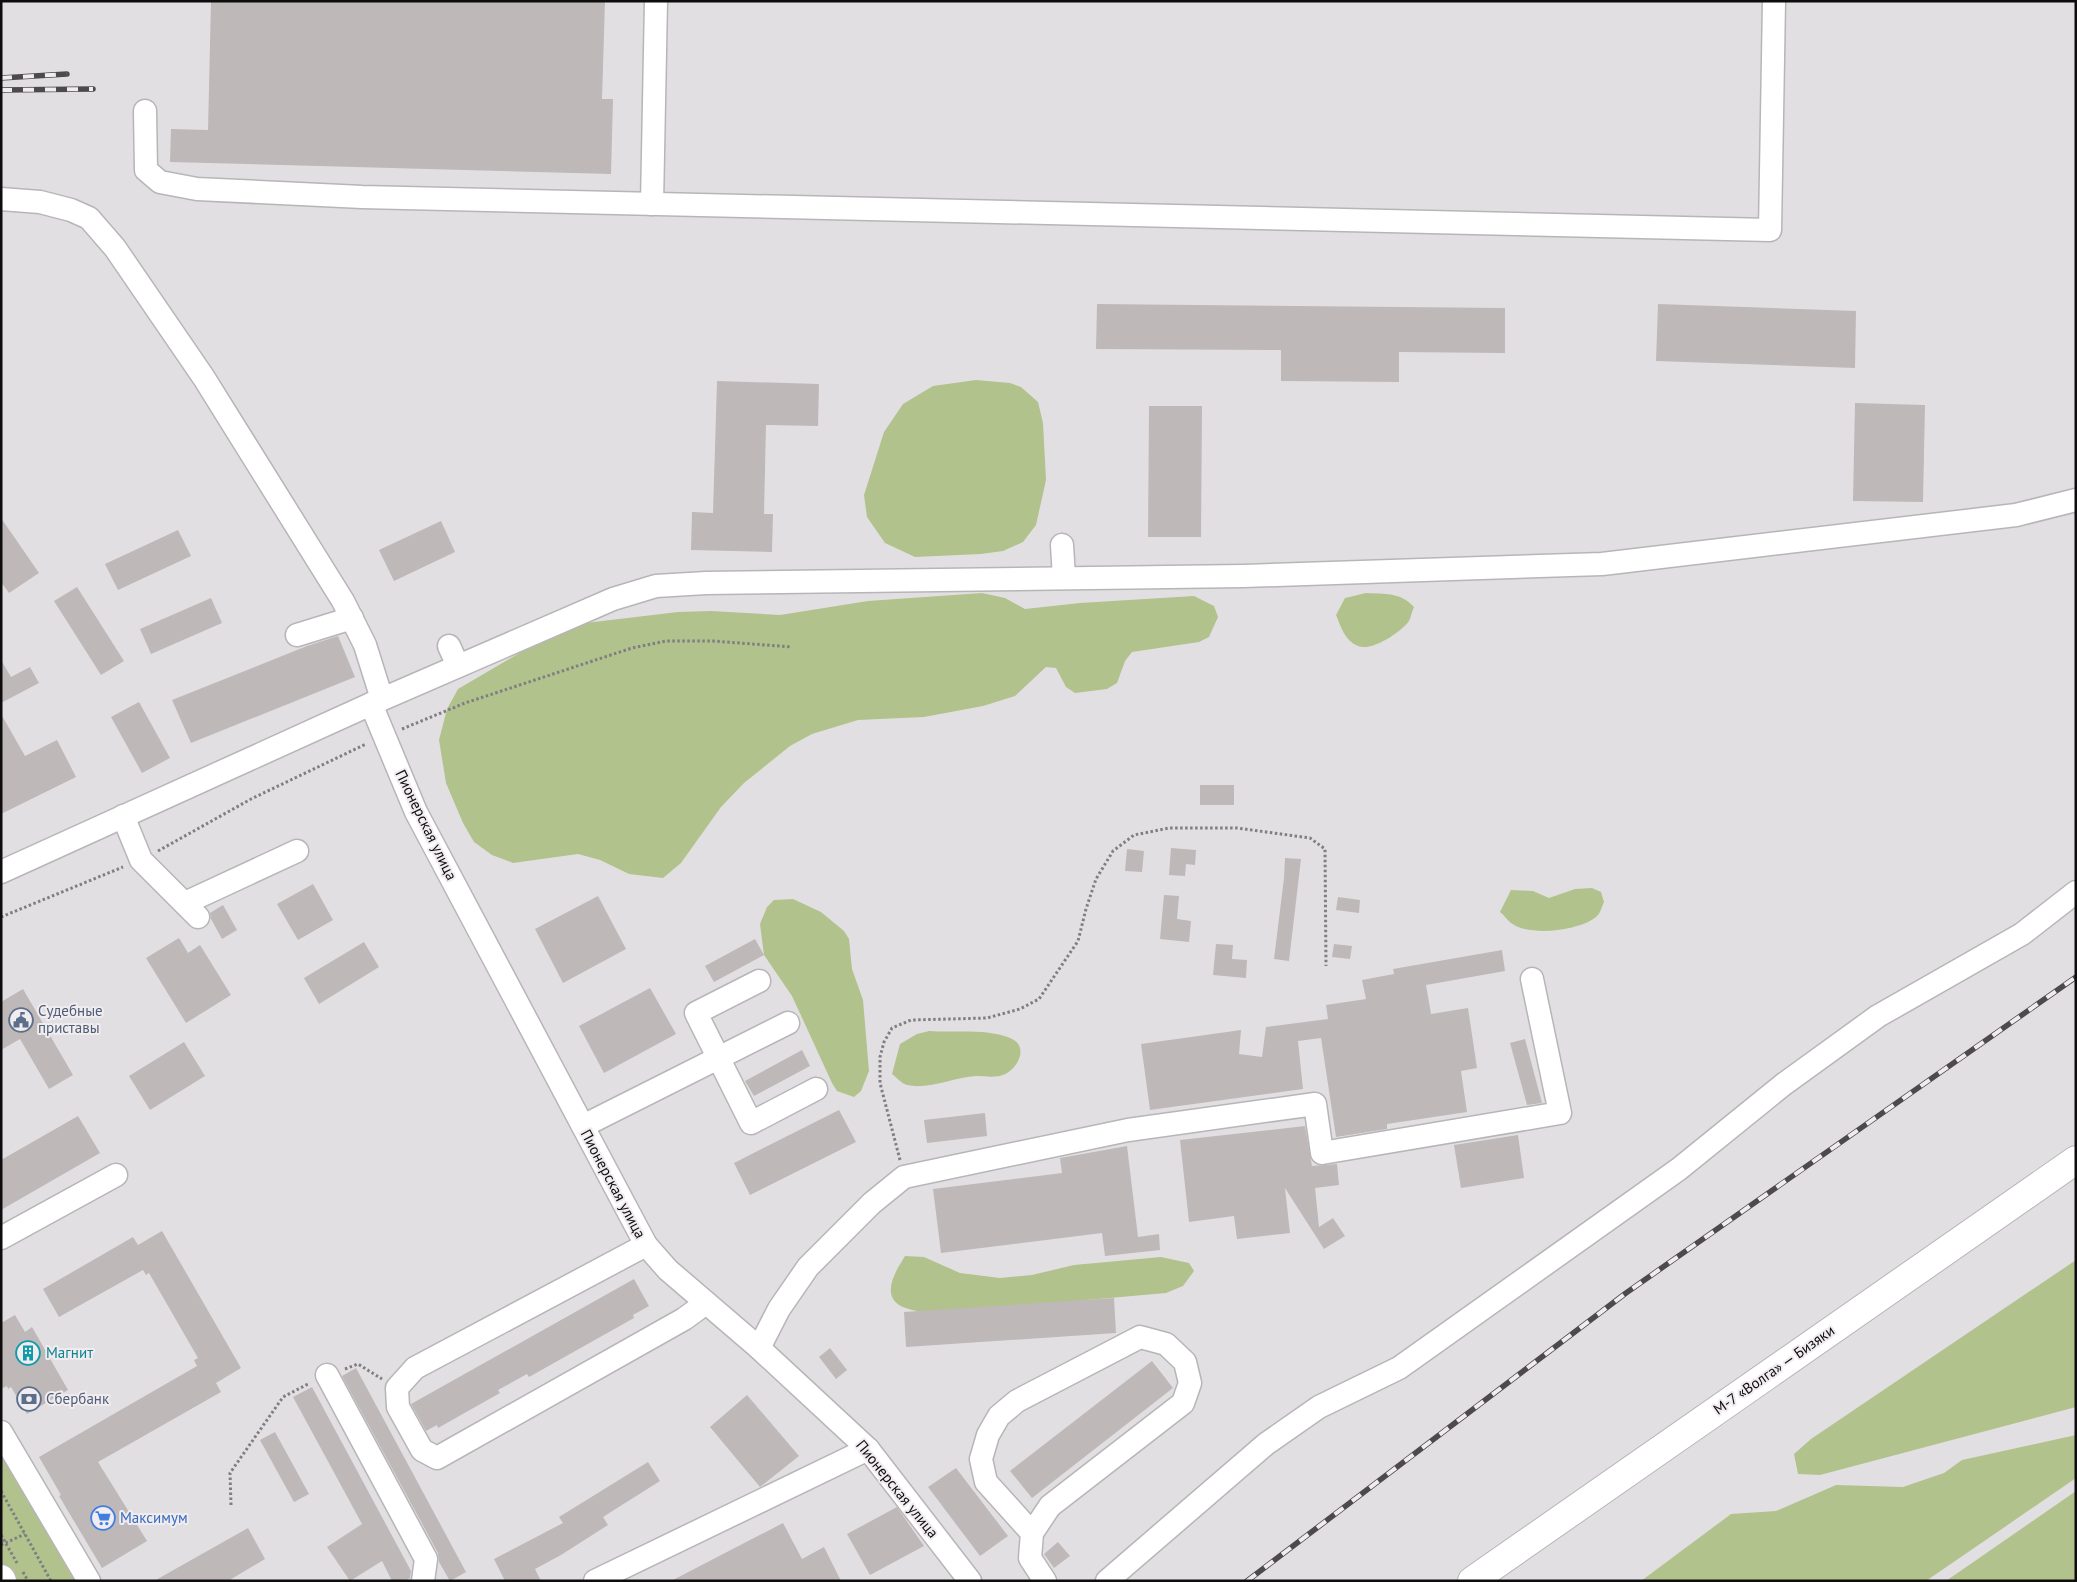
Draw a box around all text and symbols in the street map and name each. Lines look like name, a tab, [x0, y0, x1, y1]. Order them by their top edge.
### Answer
street label: Пионерская улица	[391, 766, 461, 883]
place label: Судебные приставы	[38, 1001, 103, 1037]
public building icon: Судебные приставы	[8, 1007, 34, 1033]
street label: Пионерская улица	[577, 1126, 650, 1241]
street label: М-7 «Волга» — Бизяки	[1709, 1321, 1838, 1419]
building icon: Магнит	[15, 1340, 41, 1366]
place label: Магнит	[46, 1343, 93, 1362]
bank icon: Сбербанк	[16, 1386, 42, 1412]
place label: Сбербанк	[46, 1389, 110, 1408]
street label: Пионерская улица	[852, 1436, 943, 1542]
supermarket icon: Максимум	[90, 1505, 116, 1531]
place label: Максимум	[120, 1508, 188, 1527]

